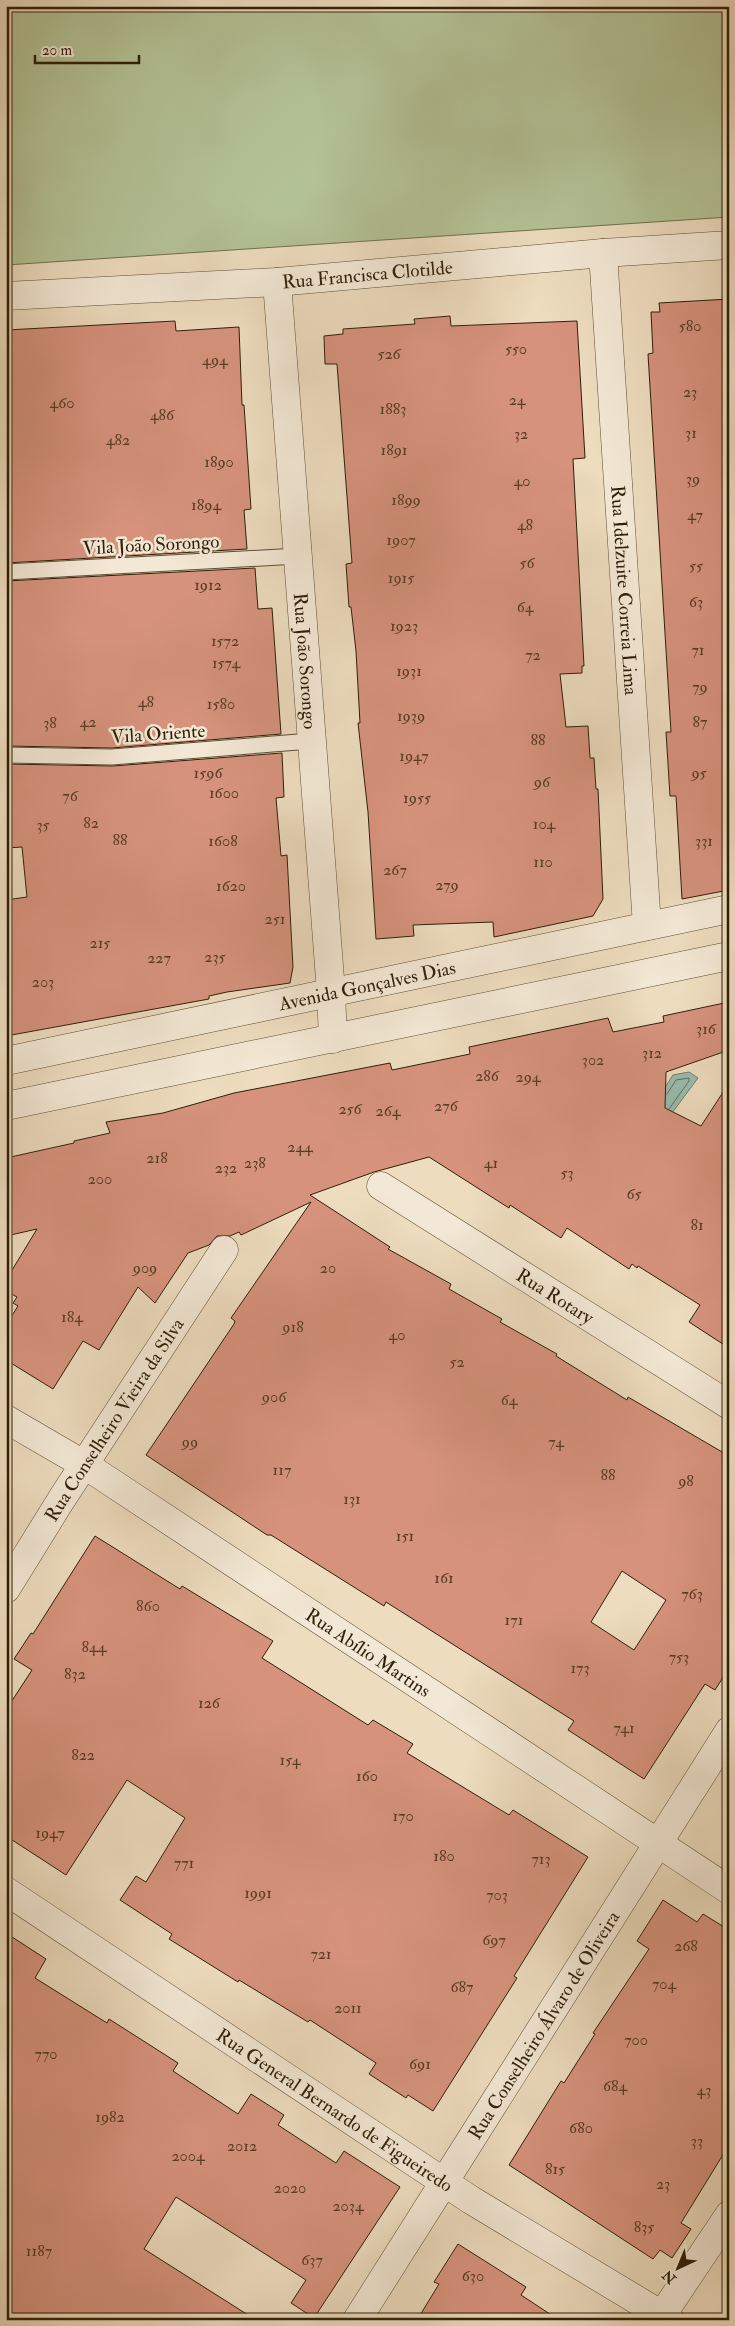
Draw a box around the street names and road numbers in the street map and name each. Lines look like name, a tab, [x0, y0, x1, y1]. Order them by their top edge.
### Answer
street label: Rua Francisca Clotilde	[281, 255, 454, 294]
street label: Rua Idelzuite Correia Lima	[605, 485, 643, 696]
street label: Vila João Sorongo	[82, 529, 220, 561]
street label: Rua João Sorongo	[288, 592, 322, 730]
street label: Vila Oriente	[110, 719, 206, 749]
street label: Avenida Gonçalves Dias	[276, 956, 458, 1017]
street label: Rua Rotary	[512, 1263, 599, 1330]
street label: Rua Conselheiro Vieira da Silva	[40, 1313, 190, 1526]
street label: Rua Abílio Martins	[301, 1603, 435, 1703]
street label: Rua Conselheiro Álvaro de Oliveira	[463, 1906, 625, 2144]
street label: Rua General Bernardo de Figueiredo	[212, 2023, 457, 2198]

